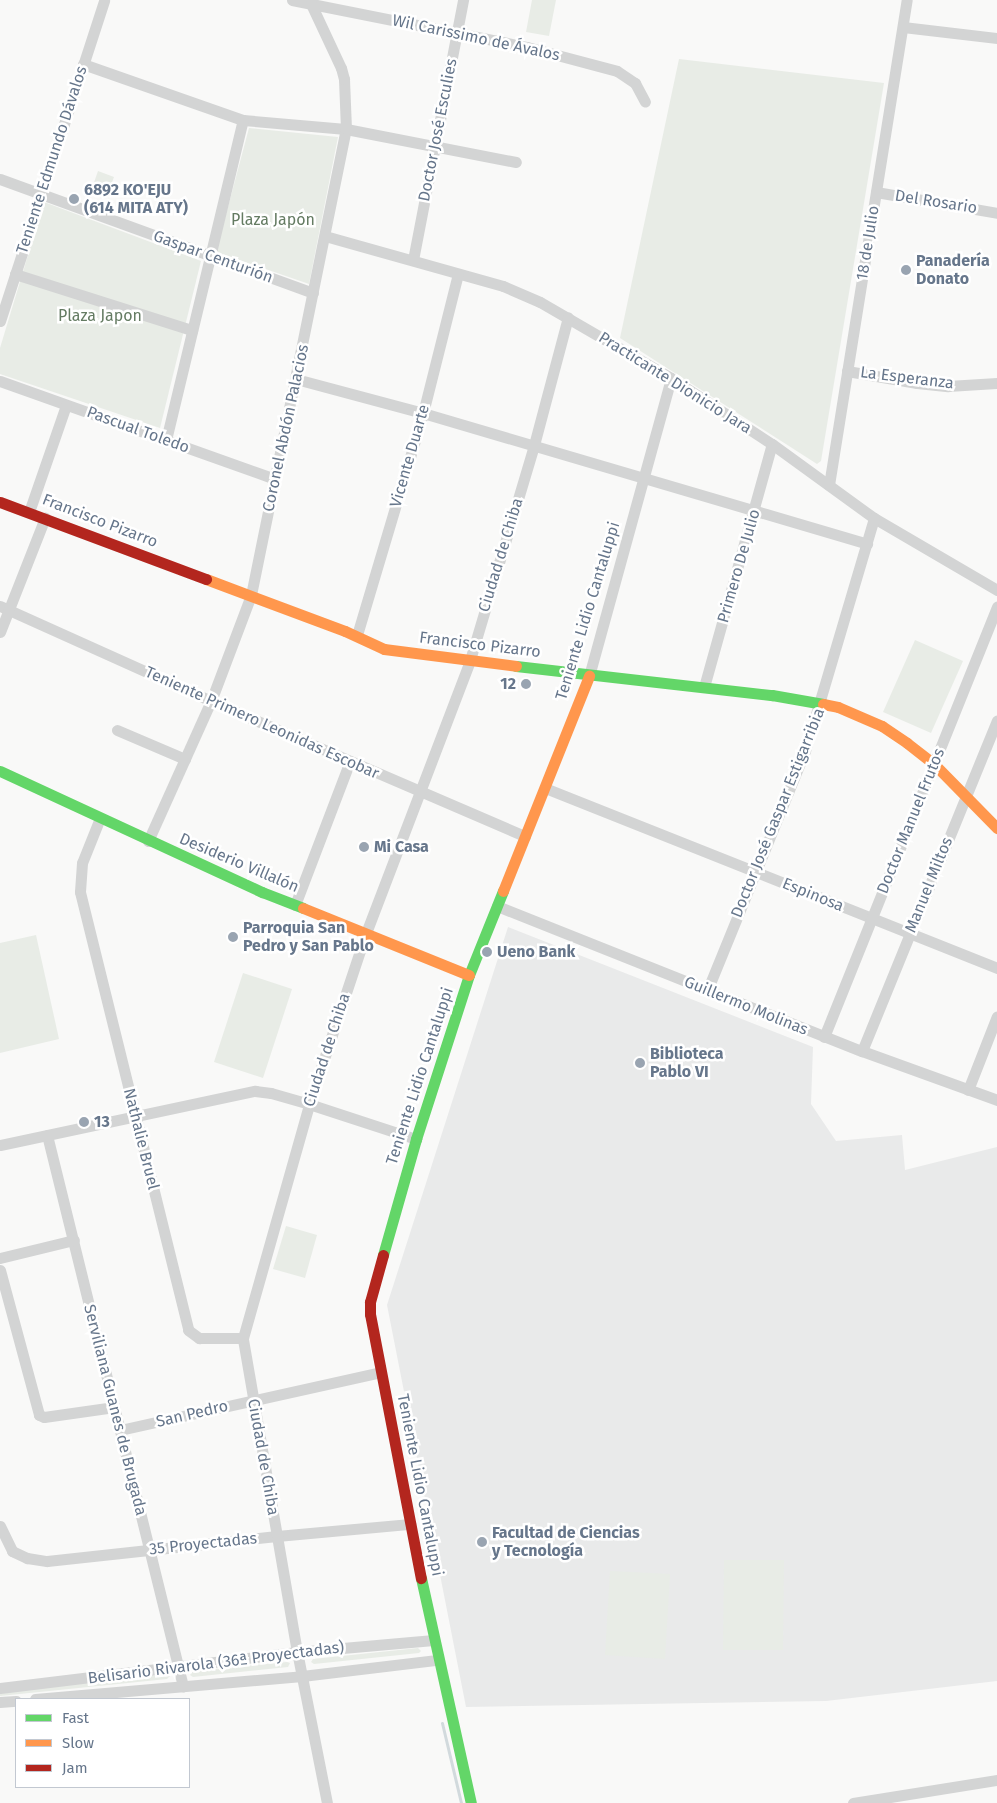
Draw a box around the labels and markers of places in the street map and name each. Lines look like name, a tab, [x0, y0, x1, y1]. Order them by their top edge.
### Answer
place label: 6892 KO'EJU (614 MITA ATY)	[84, 180, 188, 218]
marker: 6892 KO'EJU (614 MITA ATY)	[68, 193, 80, 205]
place label: Panadería Donato	[916, 251, 990, 289]
marker: Panadería Donato	[900, 264, 912, 276]
place label: 12	[500, 674, 516, 694]
marker: 12	[520, 678, 532, 690]
place label: Mi Casa	[374, 837, 429, 857]
marker: Mi Casa	[358, 841, 370, 853]
place label: Parroquia San Pedro y San Pablo	[243, 918, 374, 956]
marker: Parroquia San Pedro y San Pablo	[227, 931, 239, 943]
place label: Ueno Bank	[497, 942, 575, 962]
marker: Ueno Bank	[481, 946, 493, 958]
place label: Biblioteca Pablo VI	[650, 1044, 724, 1082]
marker: Biblioteca Pablo VI	[634, 1057, 646, 1069]
place label: 13	[94, 1112, 110, 1132]
marker: 13	[78, 1116, 90, 1128]
place label: Facultad de Ciencias y Tecnología	[492, 1523, 640, 1561]
marker: Facultad de Ciencias y Tecnología	[476, 1536, 488, 1548]

